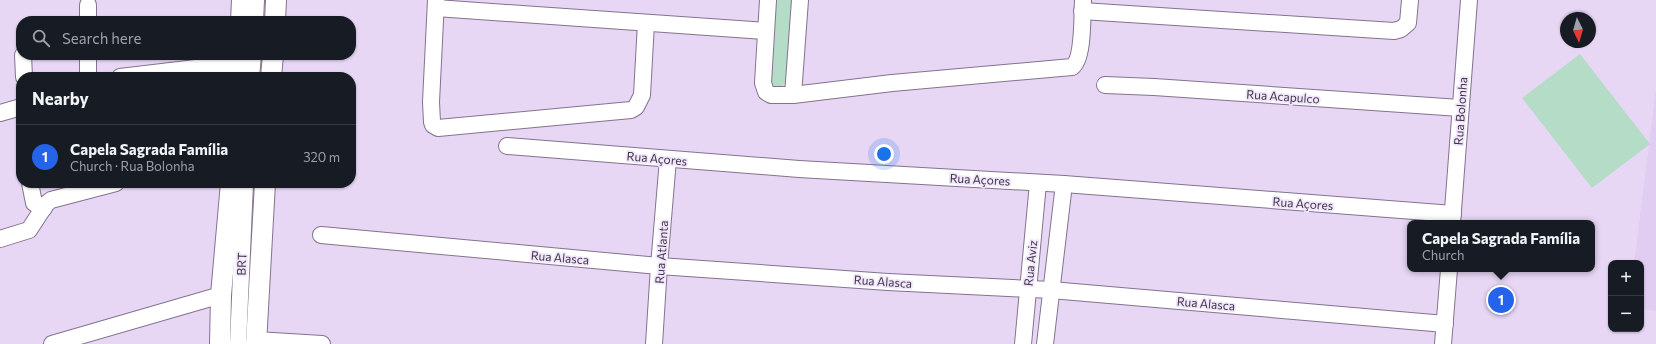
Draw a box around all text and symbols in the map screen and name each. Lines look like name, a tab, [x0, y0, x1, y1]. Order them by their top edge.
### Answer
north arrow	[1560, 12, 1596, 48]
search box	[16, 16, 356, 60]
icon: search	[30, 27, 52, 49]
text: Search here	[62, 29, 141, 47]
street label: Rua Bolonha	[1451, 76, 1469, 146]
street label: Rua Acapulco	[1246, 86, 1320, 106]
text: Nearby	[32, 88, 89, 109]
text: Capela Sagrada Família	[70, 140, 228, 158]
your location	[874, 144, 894, 164]
street label: Rua Açores	[626, 148, 688, 168]
text: 1	[42, 149, 48, 165]
text: 320 m	[303, 149, 340, 165]
text: Church · Rua Bolonha	[70, 158, 195, 174]
street label: Rua Açores	[949, 170, 1011, 188]
street label: Rua Açores	[1272, 194, 1334, 212]
street label: Rua Atlanta	[652, 220, 670, 284]
popup	[1407, 220, 1595, 272]
text: Capela Sagrada Família	[1422, 229, 1580, 247]
street label: Rua Aviz	[1021, 239, 1039, 287]
street label: Rua Alasca	[530, 247, 590, 267]
text: Church	[1422, 247, 1464, 263]
street label: BRT	[234, 252, 248, 276]
map controls	[1608, 260, 1644, 332]
button: +	[1608, 260, 1644, 296]
street label: Rua Alasca	[853, 272, 913, 290]
pin: 1	[1488, 285, 1514, 315]
street label: Rua Alasca	[1176, 293, 1236, 313]
button: −	[1608, 296, 1644, 332]

